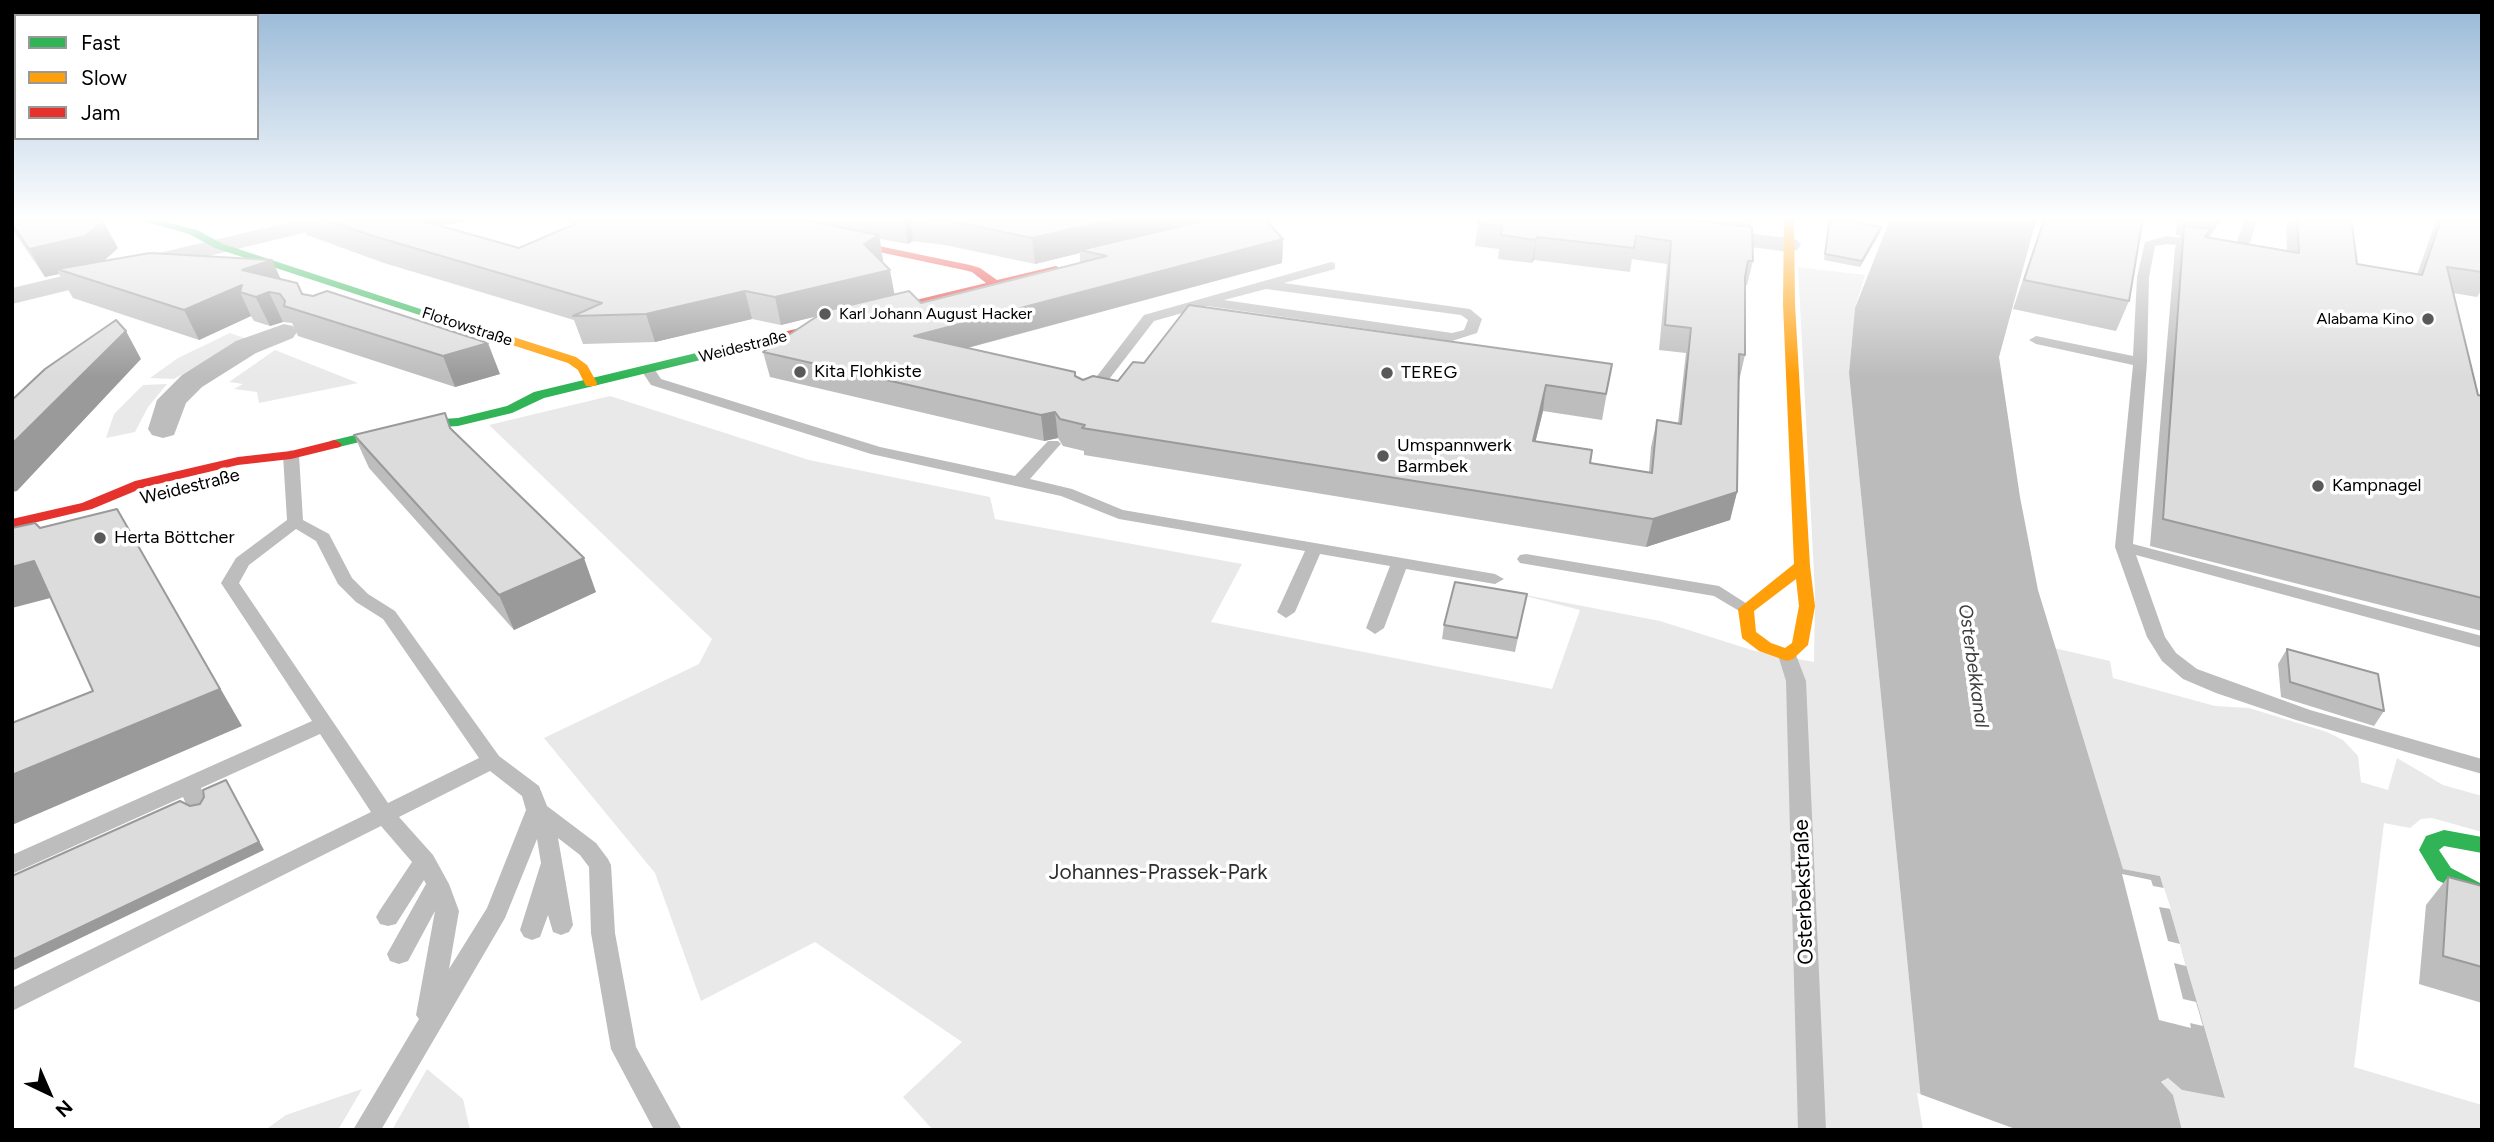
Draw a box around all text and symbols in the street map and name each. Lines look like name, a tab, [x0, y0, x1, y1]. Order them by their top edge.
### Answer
legend	[14, 14, 259, 140]
text: Fast	[81, 30, 121, 55]
text: Slow	[81, 65, 127, 90]
text: Jam	[81, 100, 120, 125]
street label: Flotowstraße	[419, 303, 515, 351]
place label: Karl Johann August Hacker	[839, 304, 1032, 324]
marker: Karl Johann August Hacker	[817, 306, 833, 322]
place label: Alabama Kino	[2317, 309, 2414, 329]
marker: Alabama Kino	[2420, 311, 2436, 327]
street label: Weidestraße	[697, 327, 789, 367]
place label: Kita Flohkiste	[814, 361, 922, 383]
place label: TEREG	[1401, 362, 1457, 384]
marker: Kita Flohkiste	[792, 364, 808, 380]
marker: TEREG	[1379, 365, 1395, 381]
place label: Umspannwerk Barmbek	[1397, 435, 1512, 478]
marker: Umspannwerk Barmbek	[1375, 448, 1391, 464]
street label: Weidestraße	[138, 464, 242, 510]
place label: Kampnagel	[2332, 475, 2422, 497]
marker: Kampnagel	[2310, 478, 2326, 494]
place label: Herta Böttcher	[114, 527, 235, 549]
marker: Herta Böttcher	[92, 530, 108, 546]
water label: Osterbekkanal	[1953, 603, 1993, 729]
street label: Osterbekstraße	[1789, 819, 1819, 965]
park label: Johannes-Prassek-Park	[1049, 860, 1267, 886]
north arrow	[14, 1058, 84, 1128]
text: N	[51, 1095, 77, 1122]

